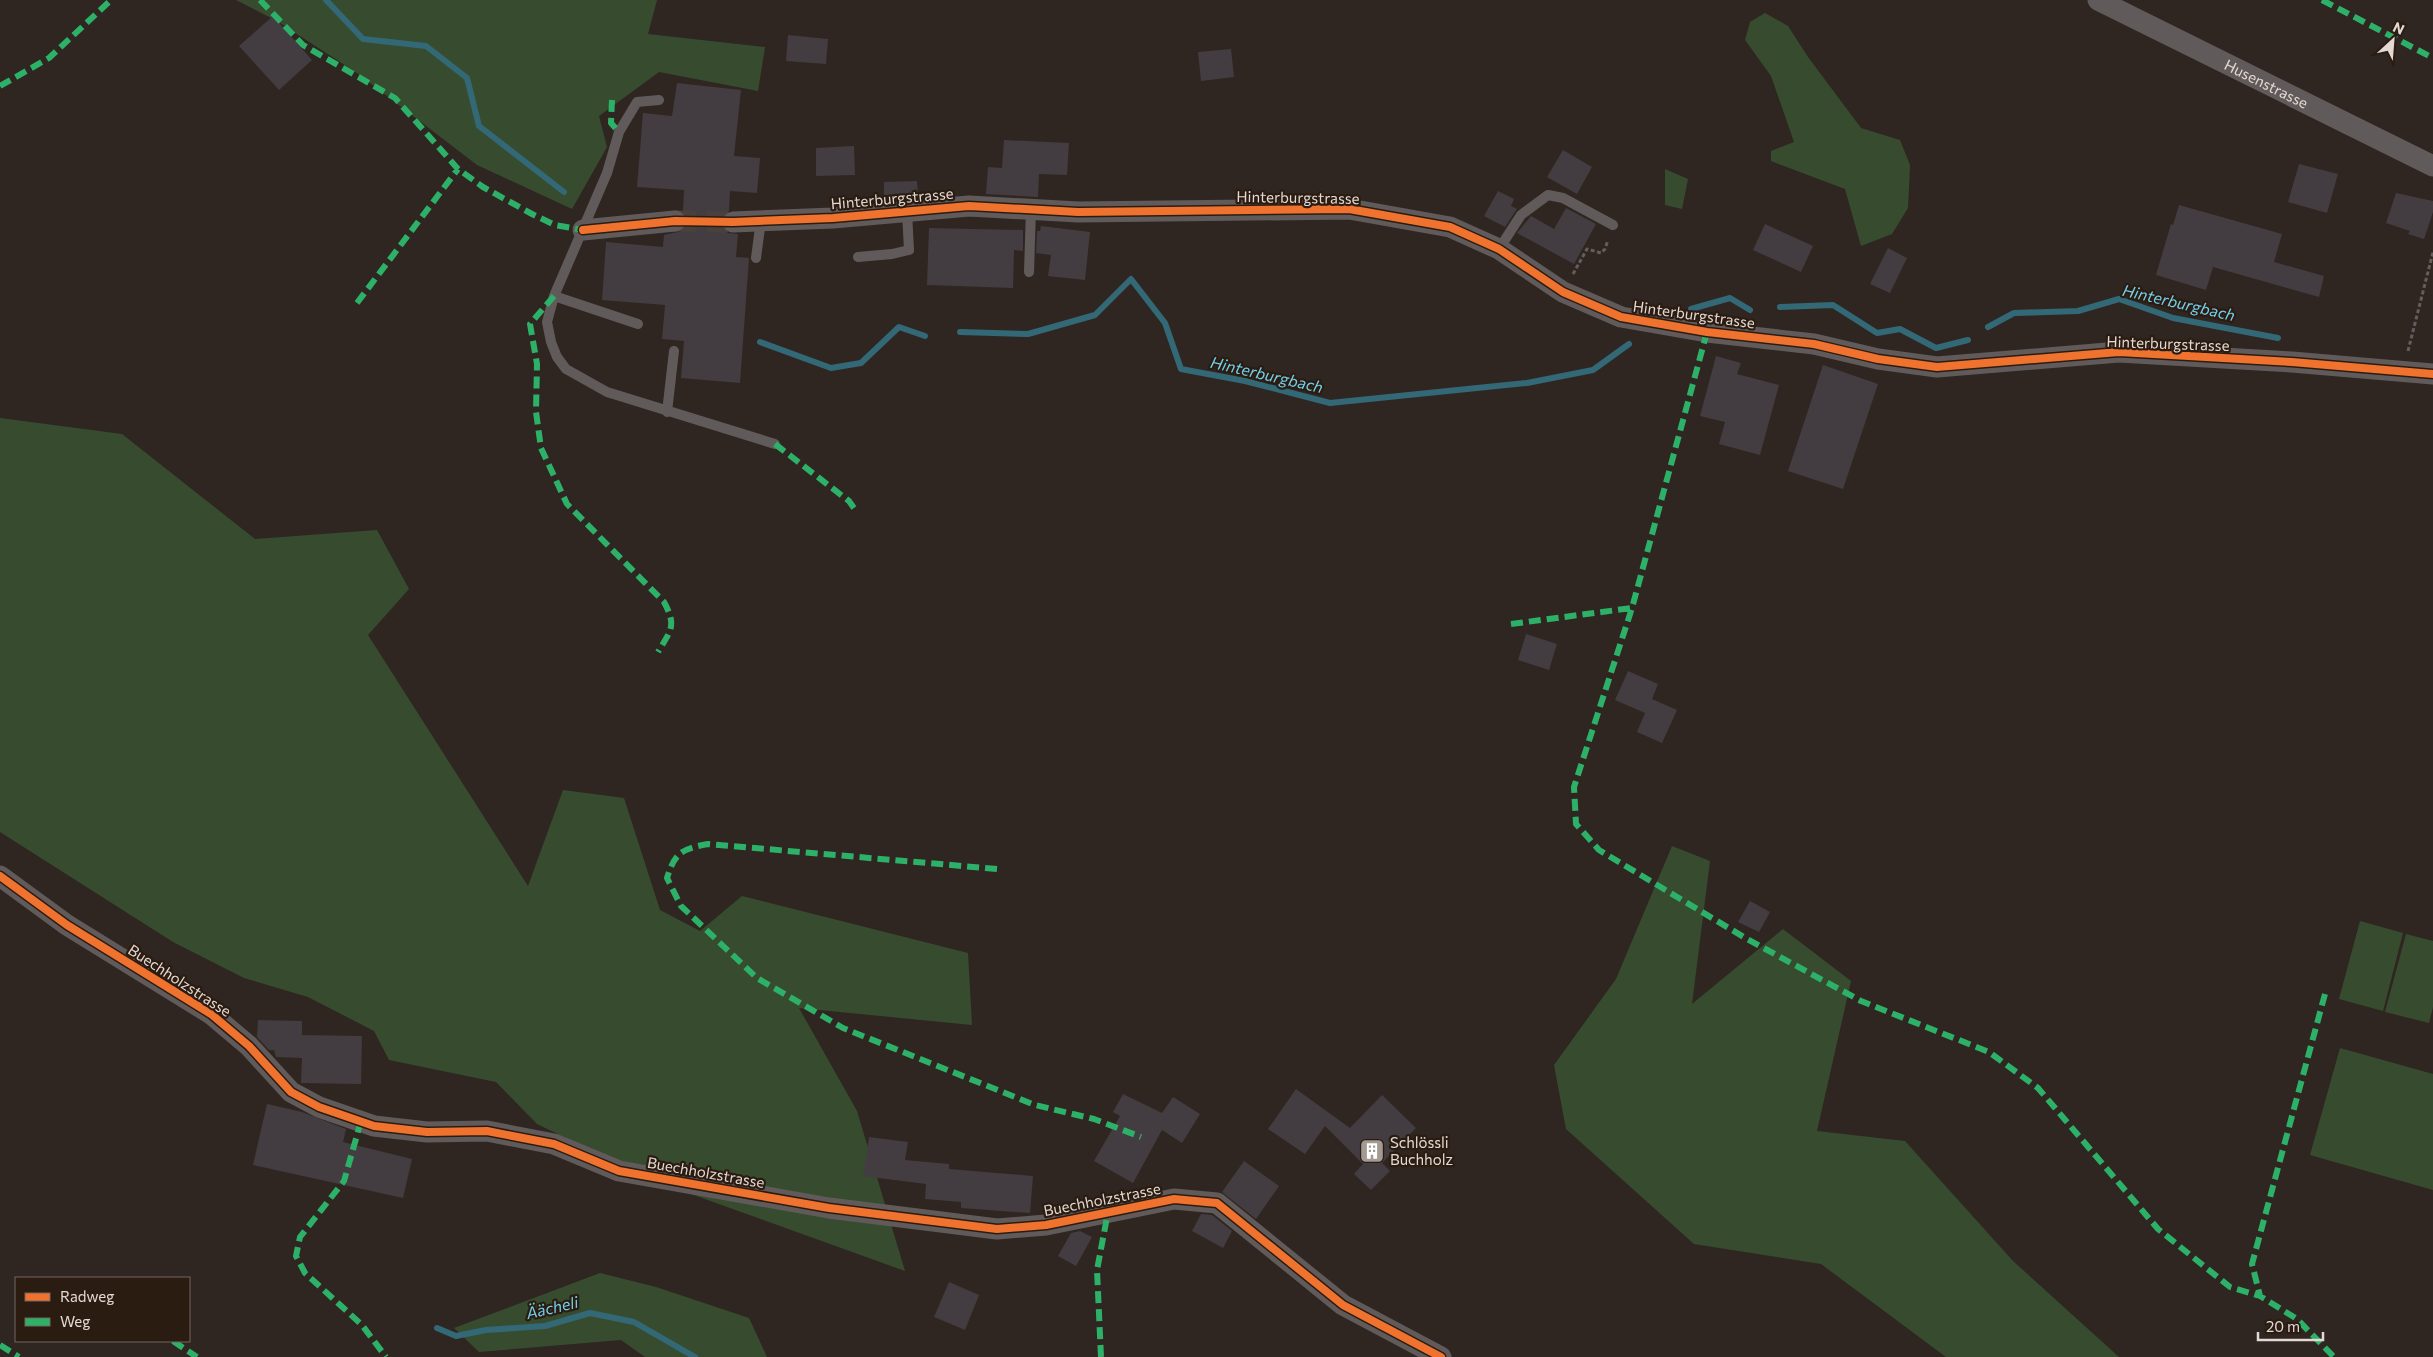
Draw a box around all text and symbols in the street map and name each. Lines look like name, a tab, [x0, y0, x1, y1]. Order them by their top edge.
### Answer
north arrow	[2368, 15, 2418, 65]
text: N	[2390, 18, 2407, 38]
street label: Husenstrasse	[2222, 55, 2311, 112]
street label: Hinterburgstrasse	[830, 184, 954, 212]
street label: Hinterburgstrasse	[1236, 187, 1360, 207]
water label: Hinterburgbach	[2121, 280, 2237, 324]
street label: Hinterburgstrasse	[1632, 297, 1756, 331]
street label: Hinterburgstrasse	[2106, 332, 2230, 354]
water label: Hinterburgbach	[1209, 352, 1325, 396]
street label: Buechholzstrasse	[125, 940, 235, 1020]
place label: Schlössli Buchholz	[1390, 1133, 1453, 1168]
building icon: Schlössli Buchholz	[1359, 1138, 1385, 1164]
street label: Buechholzstrasse	[646, 1153, 766, 1191]
street label: Buechholzstrasse	[1042, 1179, 1162, 1219]
legend	[15, 1277, 190, 1342]
text: Radweg	[60, 1287, 114, 1305]
water label: Äächeli	[523, 1292, 581, 1322]
scale bar	[2258, 1310, 2323, 1342]
text: Weg	[60, 1312, 90, 1330]
text: 20 m	[2266, 1317, 2300, 1335]

